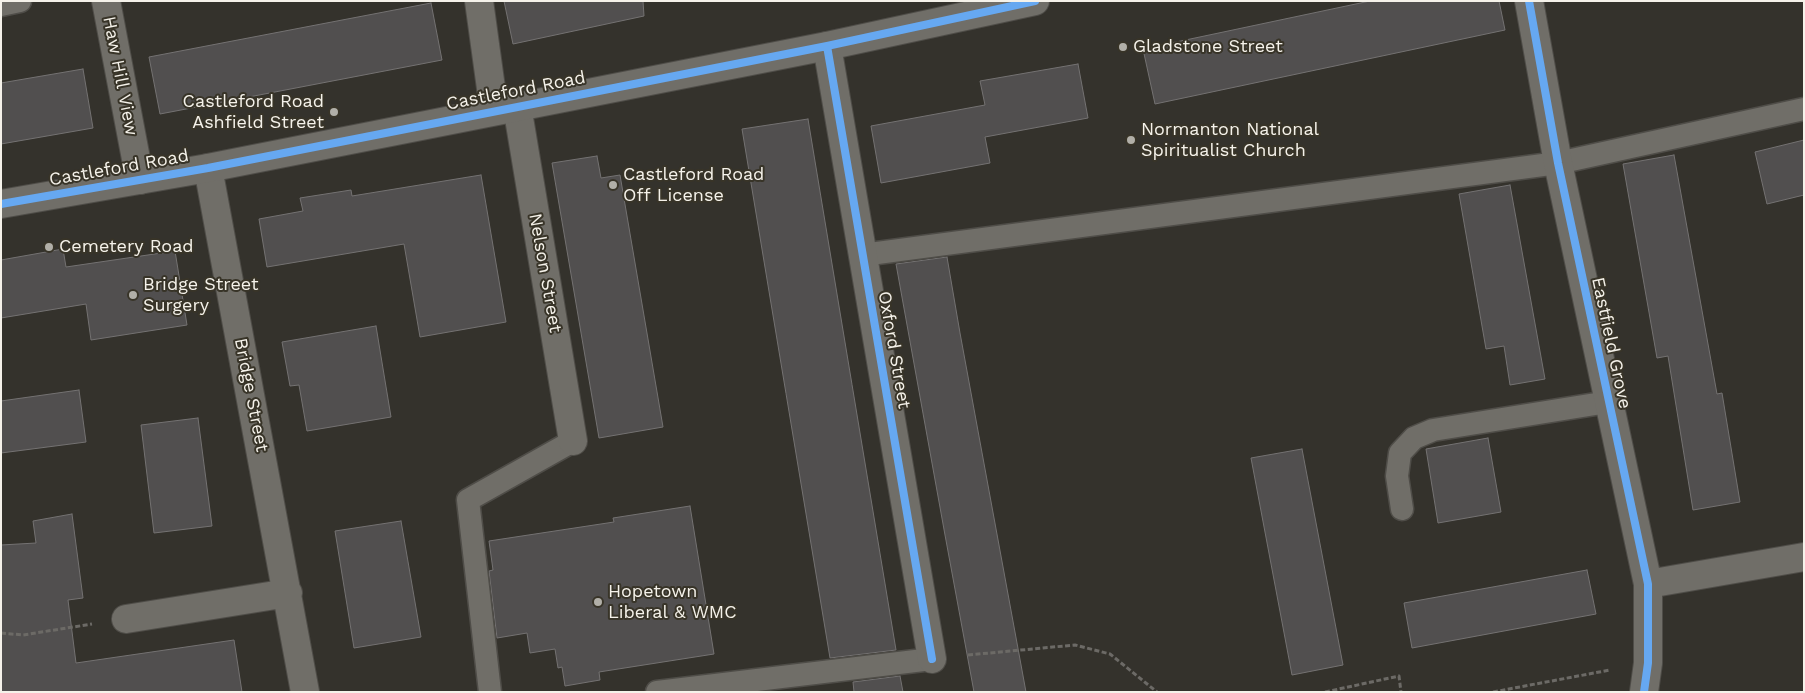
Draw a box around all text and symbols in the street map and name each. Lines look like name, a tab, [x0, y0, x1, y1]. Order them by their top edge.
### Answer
street label: Haw Hill View	[98, 14, 142, 138]
place label: Gladstone Street	[1133, 36, 1283, 58]
marker: Gladstone Street	[1117, 41, 1129, 53]
street label: Castleford Road	[445, 67, 587, 115]
place label: Castleford Road Ashfield Street	[183, 91, 324, 134]
marker: Castleford Road Ashfield Street	[328, 106, 340, 118]
place label: Normanton National Spiritualist Church	[1141, 119, 1319, 162]
marker: Normanton National Spiritualist Church	[1125, 134, 1137, 146]
street label: Castleford Road	[47, 145, 191, 191]
place label: Castleford Road Off License	[623, 164, 764, 206]
marker: Castleford Road Off License	[607, 179, 619, 191]
street label: Nelson Street	[524, 212, 566, 334]
place label: Cemetery Road	[59, 236, 194, 258]
marker: Cemetery Road	[43, 241, 55, 253]
place label: Bridge Street Surgery	[143, 274, 258, 316]
street label: Eastfield Grove	[1586, 275, 1636, 411]
marker: Bridge Street Surgery	[127, 289, 139, 301]
street label: Oxford Street	[873, 290, 915, 410]
street label: Bridge Street	[229, 336, 273, 454]
place label: Hopetown Liberal & WMC	[608, 581, 737, 624]
marker: Hopetown Liberal & WMC	[592, 596, 604, 608]

